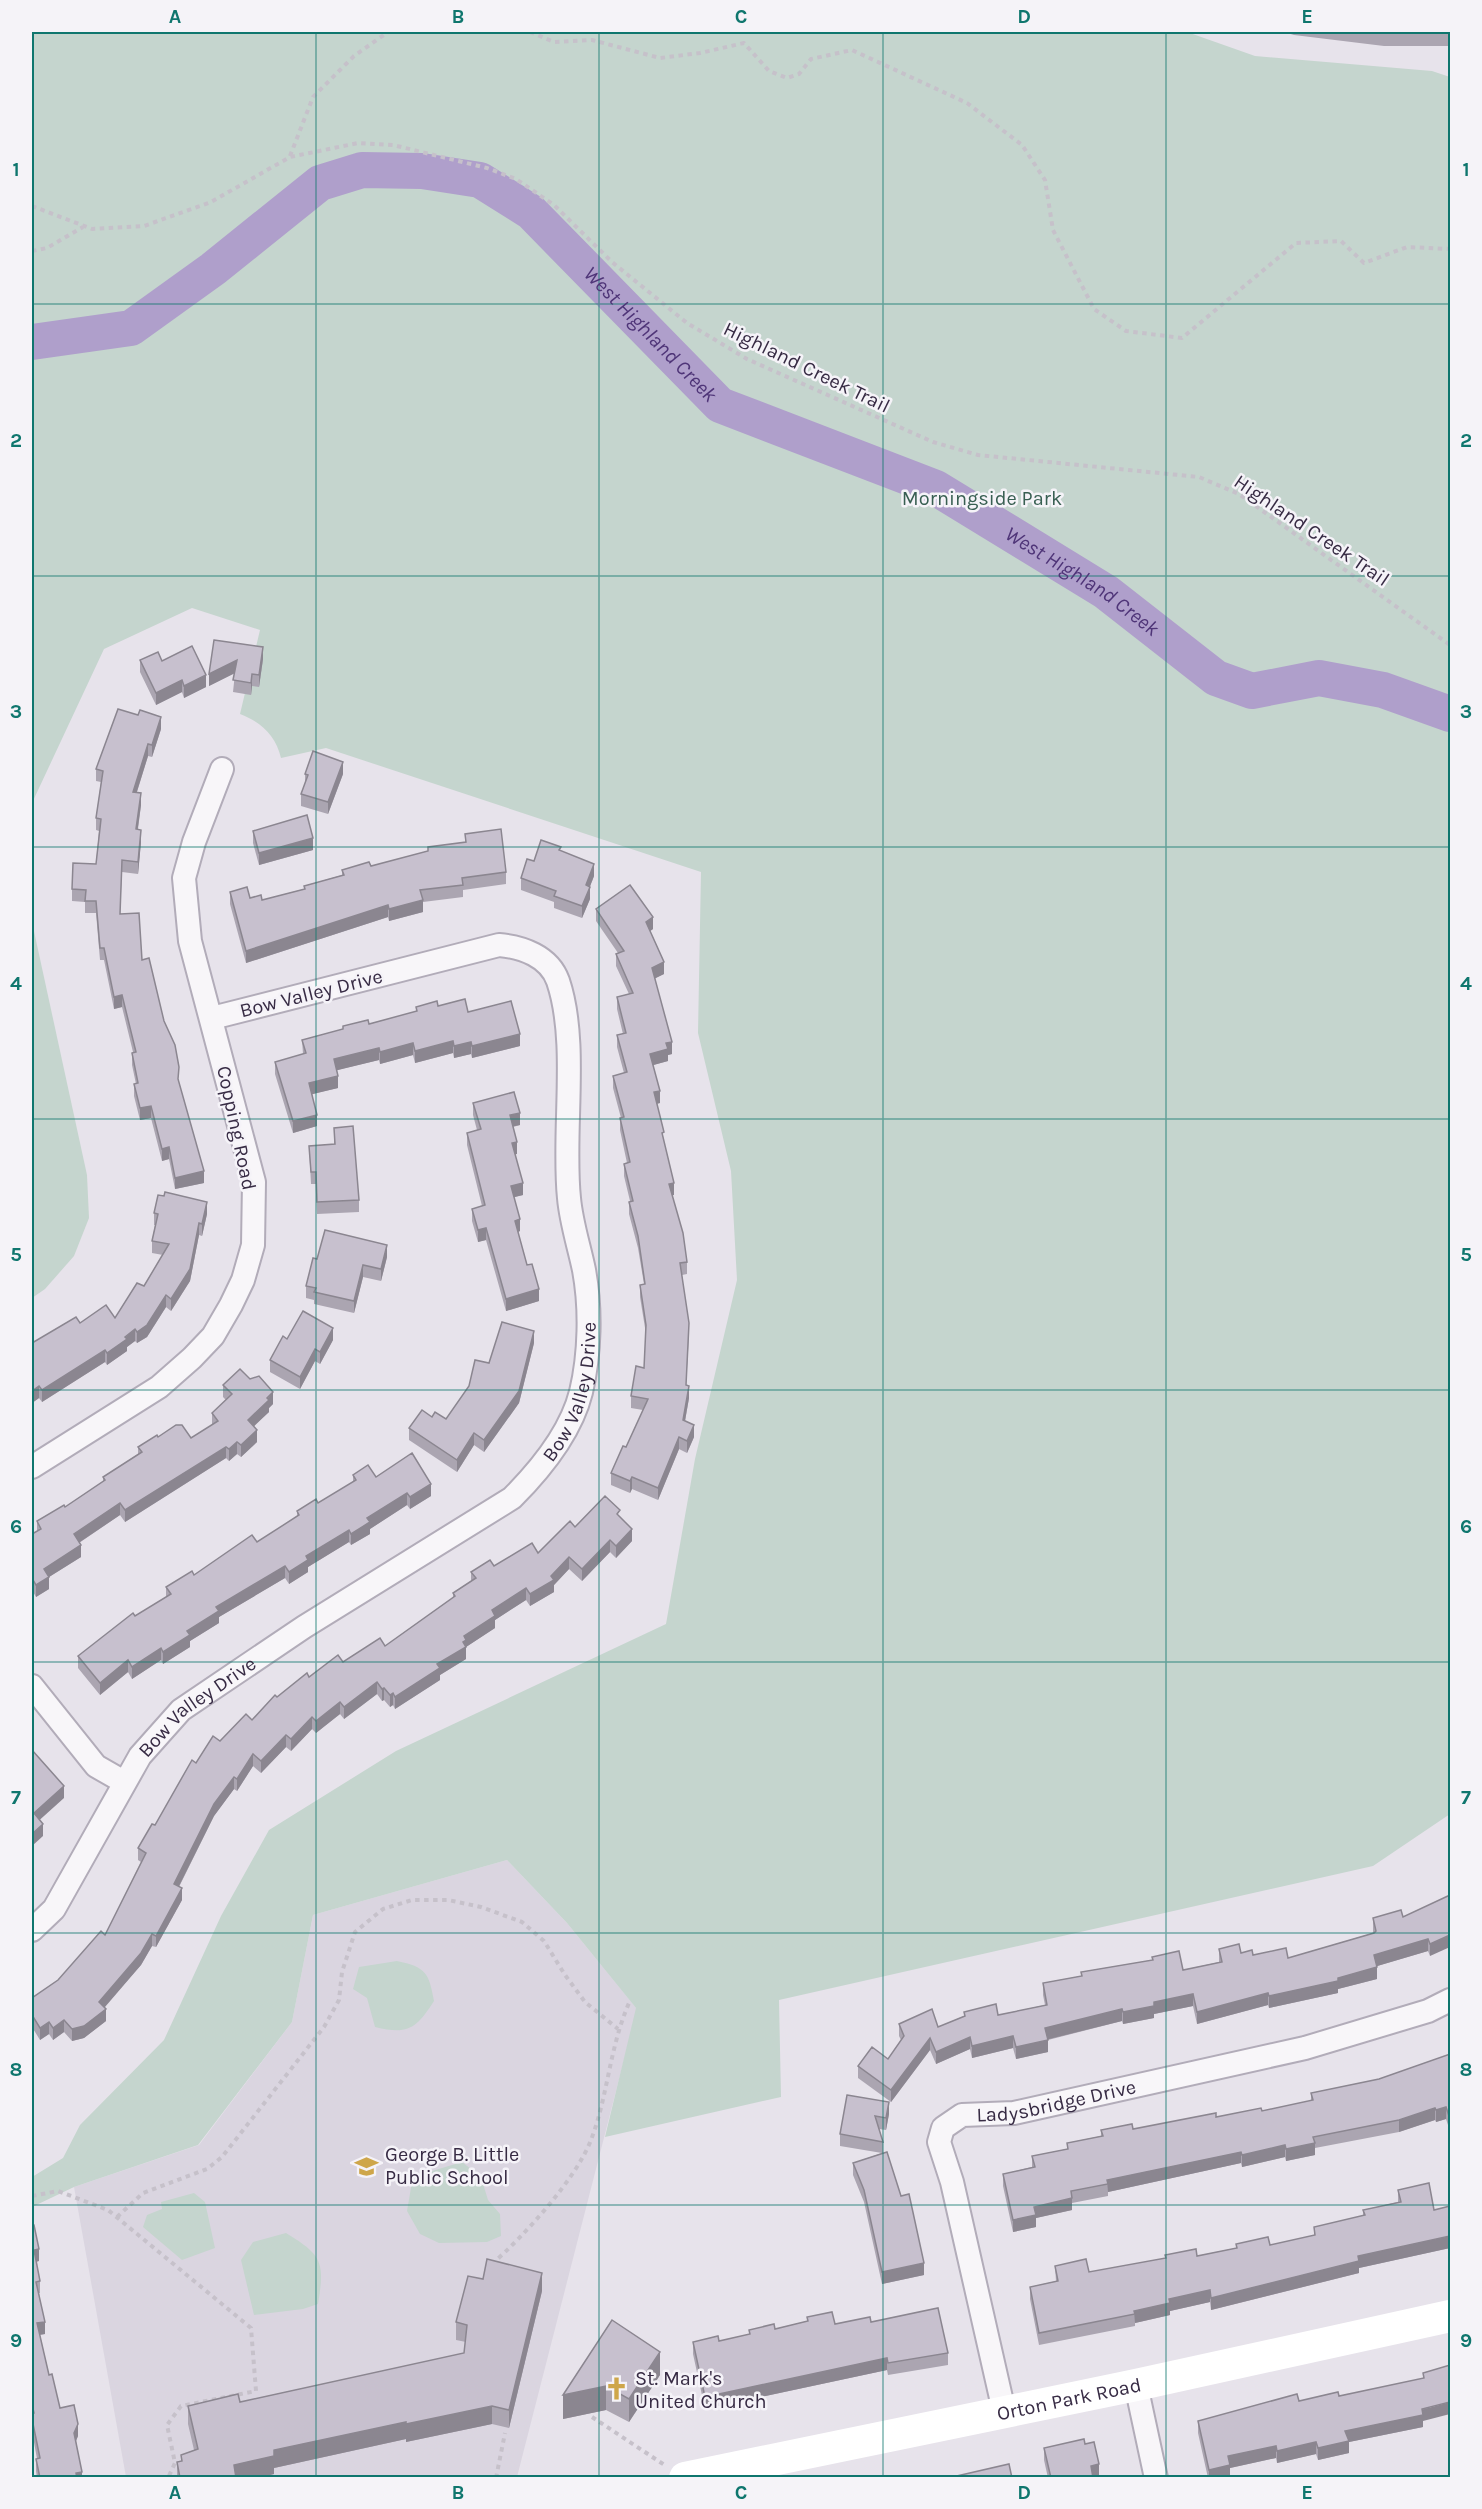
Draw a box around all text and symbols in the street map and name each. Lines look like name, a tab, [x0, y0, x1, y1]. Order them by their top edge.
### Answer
text: A	[169, 5, 182, 28]
text: B	[452, 5, 464, 28]
text: C	[735, 5, 747, 28]
text: D	[1017, 5, 1031, 28]
text: E	[1301, 5, 1313, 28]
text: 1	[12, 158, 20, 181]
text: 1	[1462, 158, 1470, 181]
water label: West Highland Creek	[579, 261, 722, 407]
street label: Highland Creek Trail	[720, 317, 894, 418]
text: 2	[10, 429, 22, 452]
text: 2	[1460, 429, 1472, 452]
street label: Highland Creek Trail	[1230, 470, 1394, 591]
park label: Morningside Park	[902, 487, 1062, 510]
water label: West Highland Creek	[1001, 521, 1164, 641]
text: 3	[10, 700, 22, 723]
text: 3	[1460, 700, 1472, 723]
street label: Bow Valley Drive	[237, 965, 385, 1022]
text: 4	[10, 972, 22, 995]
text: 4	[1460, 972, 1472, 995]
street label: Copping Road	[212, 1064, 261, 1192]
text: 5	[10, 1243, 22, 1266]
text: 5	[1460, 1243, 1472, 1266]
street label: Bow Valley Drive	[538, 1322, 601, 1466]
text: 6	[10, 1515, 22, 1538]
text: 6	[1460, 1515, 1472, 1538]
street label: Bow Valley Drive	[134, 1652, 260, 1762]
text: 7	[11, 1786, 21, 1809]
text: 7	[1461, 1786, 1471, 1809]
text: 8	[10, 2058, 22, 2081]
text: 8	[1460, 2058, 1472, 2081]
street label: Ladysbridge Drive	[976, 2075, 1138, 2126]
place label: George B. Little Public School	[385, 2143, 519, 2189]
school or university icon: George B. Little Public School	[354, 2153, 380, 2179]
text: 9	[10, 2329, 22, 2352]
text: 9	[1460, 2329, 1472, 2352]
place label: St. Mark's United Church	[635, 2367, 767, 2413]
street label: Orton Park Road	[995, 2373, 1143, 2425]
church icon: St. Mark's United Church	[604, 2376, 630, 2402]
text: A	[169, 2481, 182, 2504]
text: B	[452, 2481, 464, 2504]
text: C	[735, 2481, 747, 2504]
text: D	[1017, 2481, 1031, 2504]
text: E	[1301, 2481, 1313, 2504]

